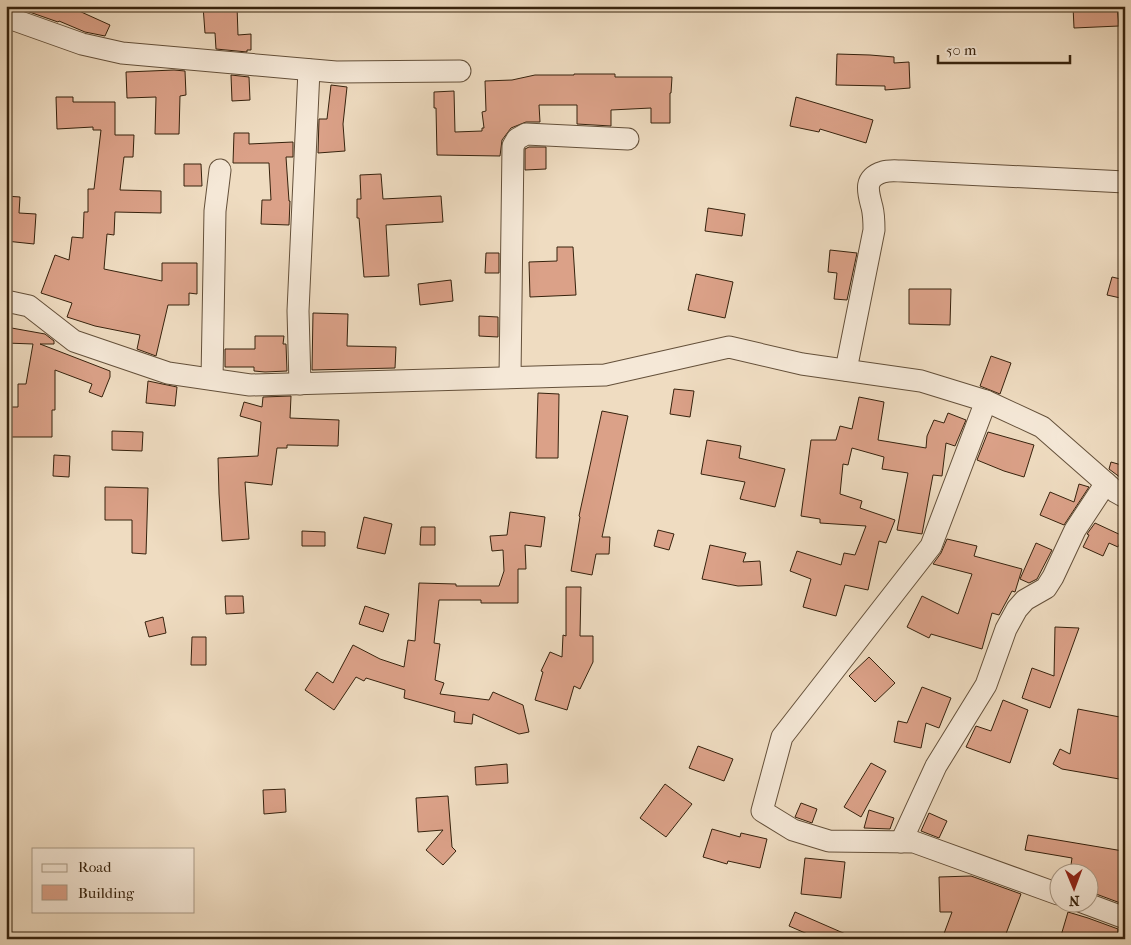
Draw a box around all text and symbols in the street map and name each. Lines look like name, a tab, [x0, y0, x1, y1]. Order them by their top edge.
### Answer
scale bar	[938, 32, 1071, 64]
text: 50 m	[946, 41, 977, 59]
legend	[32, 848, 195, 912]
text: Road	[78, 858, 112, 876]
north arrow	[1048, 862, 1098, 912]
text: Building	[78, 884, 135, 902]
text: N	[1068, 892, 1080, 909]

